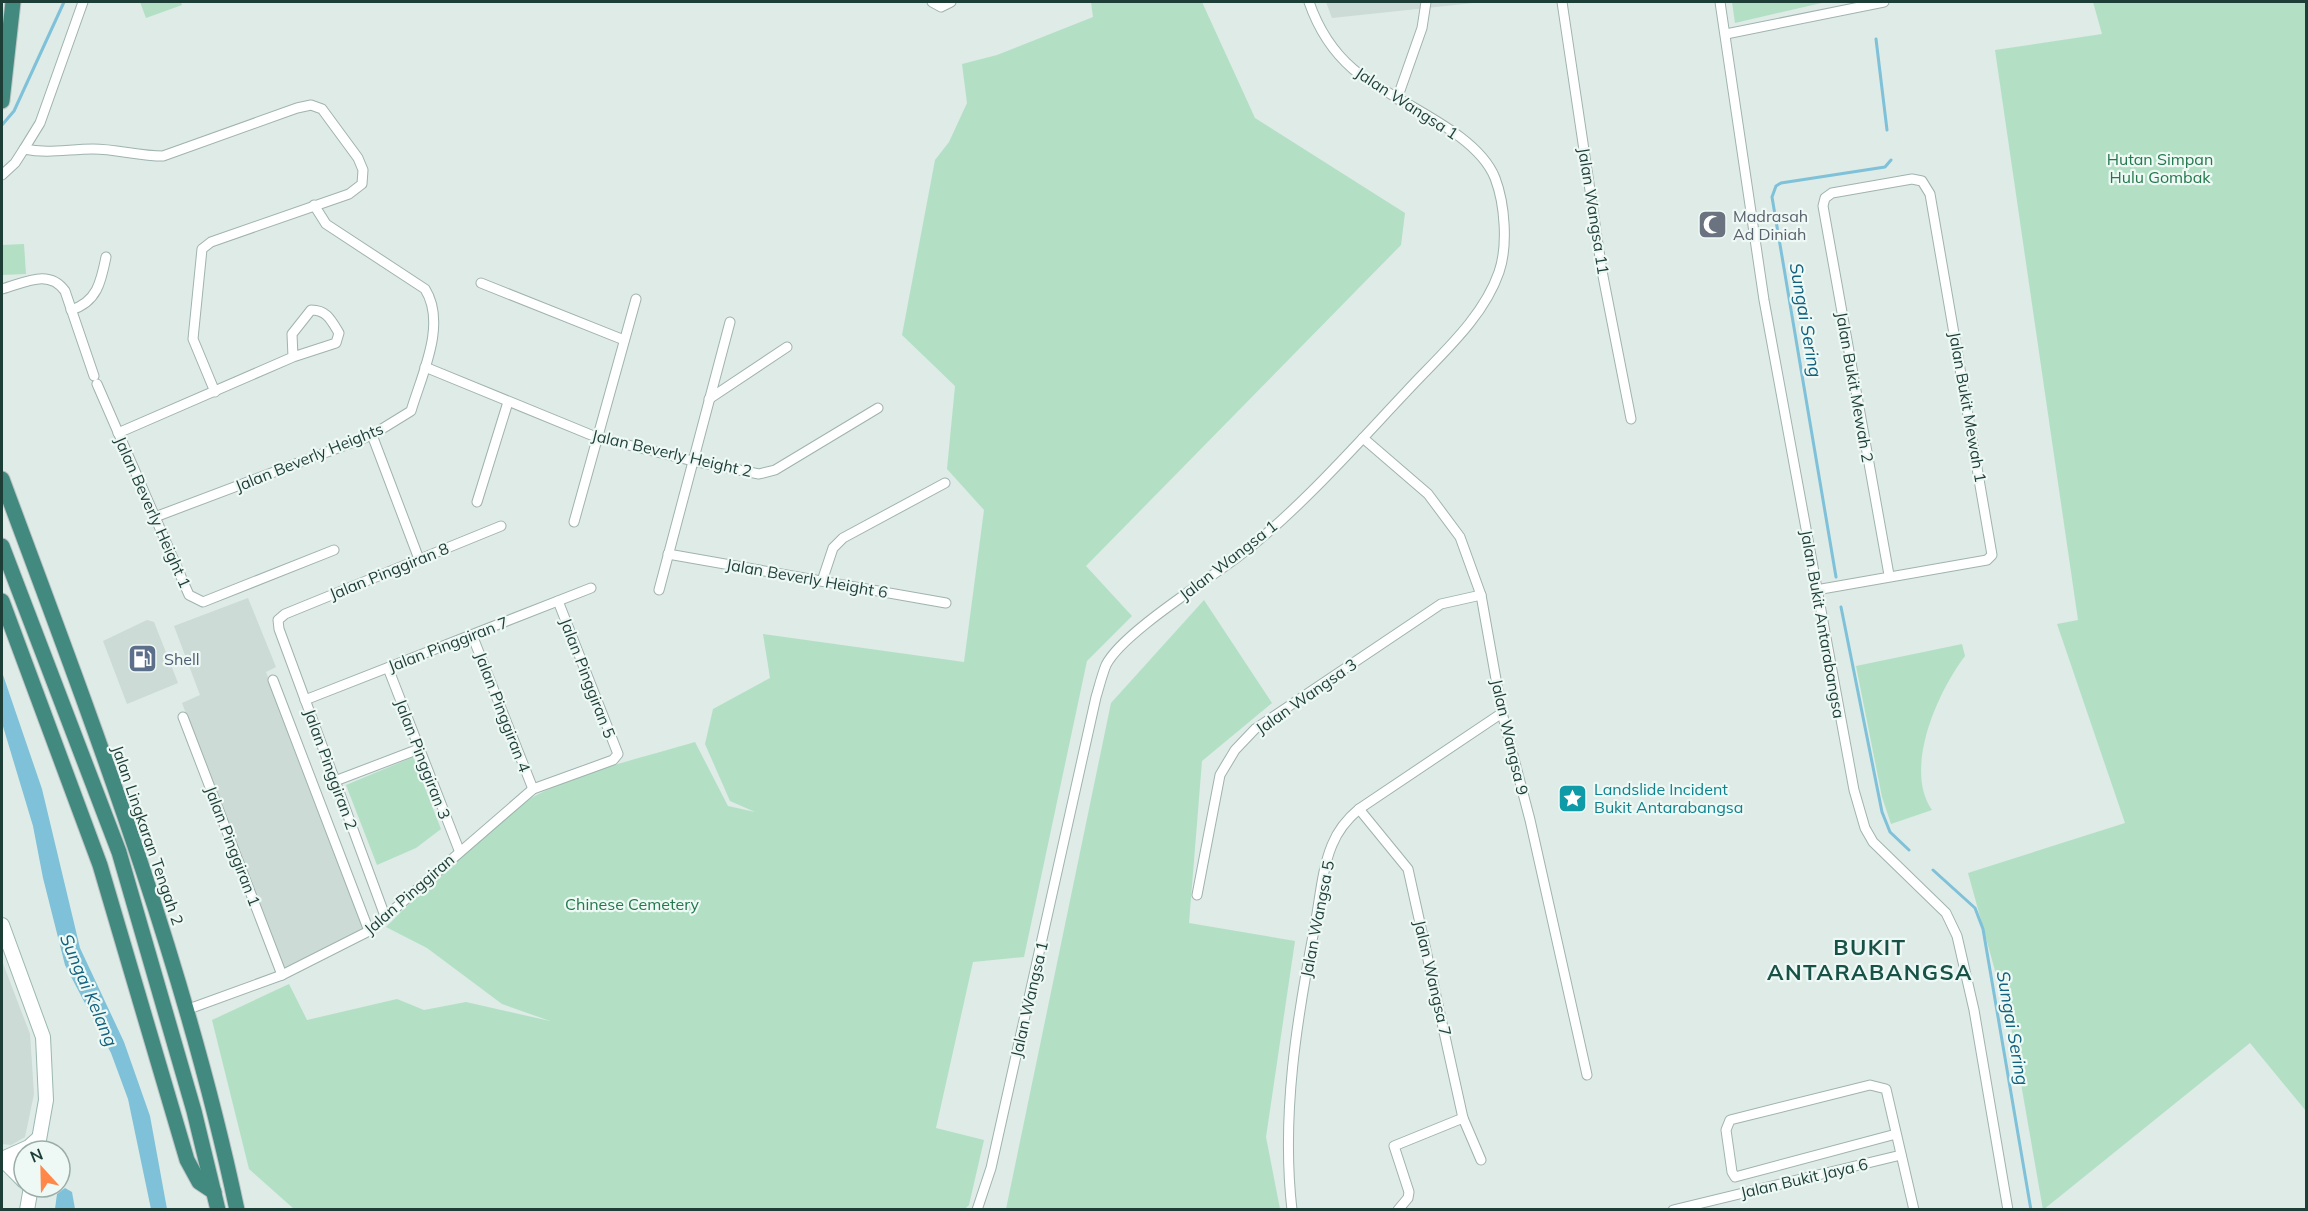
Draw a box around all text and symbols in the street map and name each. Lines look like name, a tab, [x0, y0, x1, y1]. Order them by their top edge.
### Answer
street label: Jalan Wangsa 1	[1352, 62, 1462, 144]
street label: Jalan Wangsa 11	[1574, 146, 1614, 276]
park label: Hutan Simpan Hulu Gombak	[2107, 149, 2213, 187]
place label: Madrasah Ad Diniah	[1733, 206, 1808, 244]
mosque icon: Madrasah Ad Diniah	[1696, 209, 1728, 241]
water label: Sungai Sering	[1785, 261, 1827, 379]
street label: Jalan Bukit Mewah 2	[1832, 310, 1878, 464]
street label: Jalan Bukit Mewah 1	[1945, 330, 1991, 484]
street label: Jalan Beverly Heights	[232, 418, 386, 496]
street label: Jalan Beverly Height 2	[590, 425, 754, 481]
street label: Jalan Beverly Height 1	[111, 433, 195, 591]
street label: Jalan Wangsa 1	[1175, 516, 1281, 604]
street label: Jalan Bukit Antarabangsa	[1797, 528, 1849, 720]
street label: Jalan Pinggiran 8	[326, 538, 452, 604]
street label: Jalan Beverly Height 6	[725, 554, 889, 602]
street label: Jalan Pinggiran 7	[385, 612, 511, 676]
street label: Jalan Pinggiran 5	[556, 615, 620, 741]
fuel station icon: Shell	[127, 643, 159, 675]
place label: Shell	[164, 649, 200, 669]
street label: Jalan Pinggiran 4	[471, 649, 535, 775]
street label: Jalan Wangsa 3	[1252, 654, 1360, 738]
street label: Jalan Wangsa 9	[1487, 677, 1533, 797]
street label: Jalan Pinggiran 3	[391, 696, 455, 822]
street label: Jalan Pinggiran 2	[300, 706, 362, 832]
street label: Jalan Lingkaran Tengah 2	[108, 742, 188, 928]
place label: Landslide Incident Bukit Antarabangsa	[1594, 779, 1743, 817]
place icon: Landslide Incident Bukit Antarabangsa	[1557, 782, 1589, 814]
street label: Jalan Pinggiran 1	[201, 783, 265, 909]
street label: Jalan Pinggiran	[360, 849, 458, 939]
street label: Jalan Wangsa 5	[1296, 859, 1338, 979]
park label: Chinese Cemetery	[565, 894, 699, 914]
street label: Jalan Wangsa 7	[1410, 918, 1456, 1038]
water label: Sungai Kelang	[55, 930, 123, 1050]
district label: BUKIT ANTARABANGSA	[1767, 933, 1973, 986]
street label: Jalan Wangsa 1	[1006, 939, 1052, 1059]
water label: Sungai Sering	[1992, 969, 2034, 1087]
north arrow	[12, 1139, 72, 1199]
text: N	[27, 1144, 46, 1167]
street label: Jalan Bukit Jaya 6	[1738, 1154, 1870, 1202]

